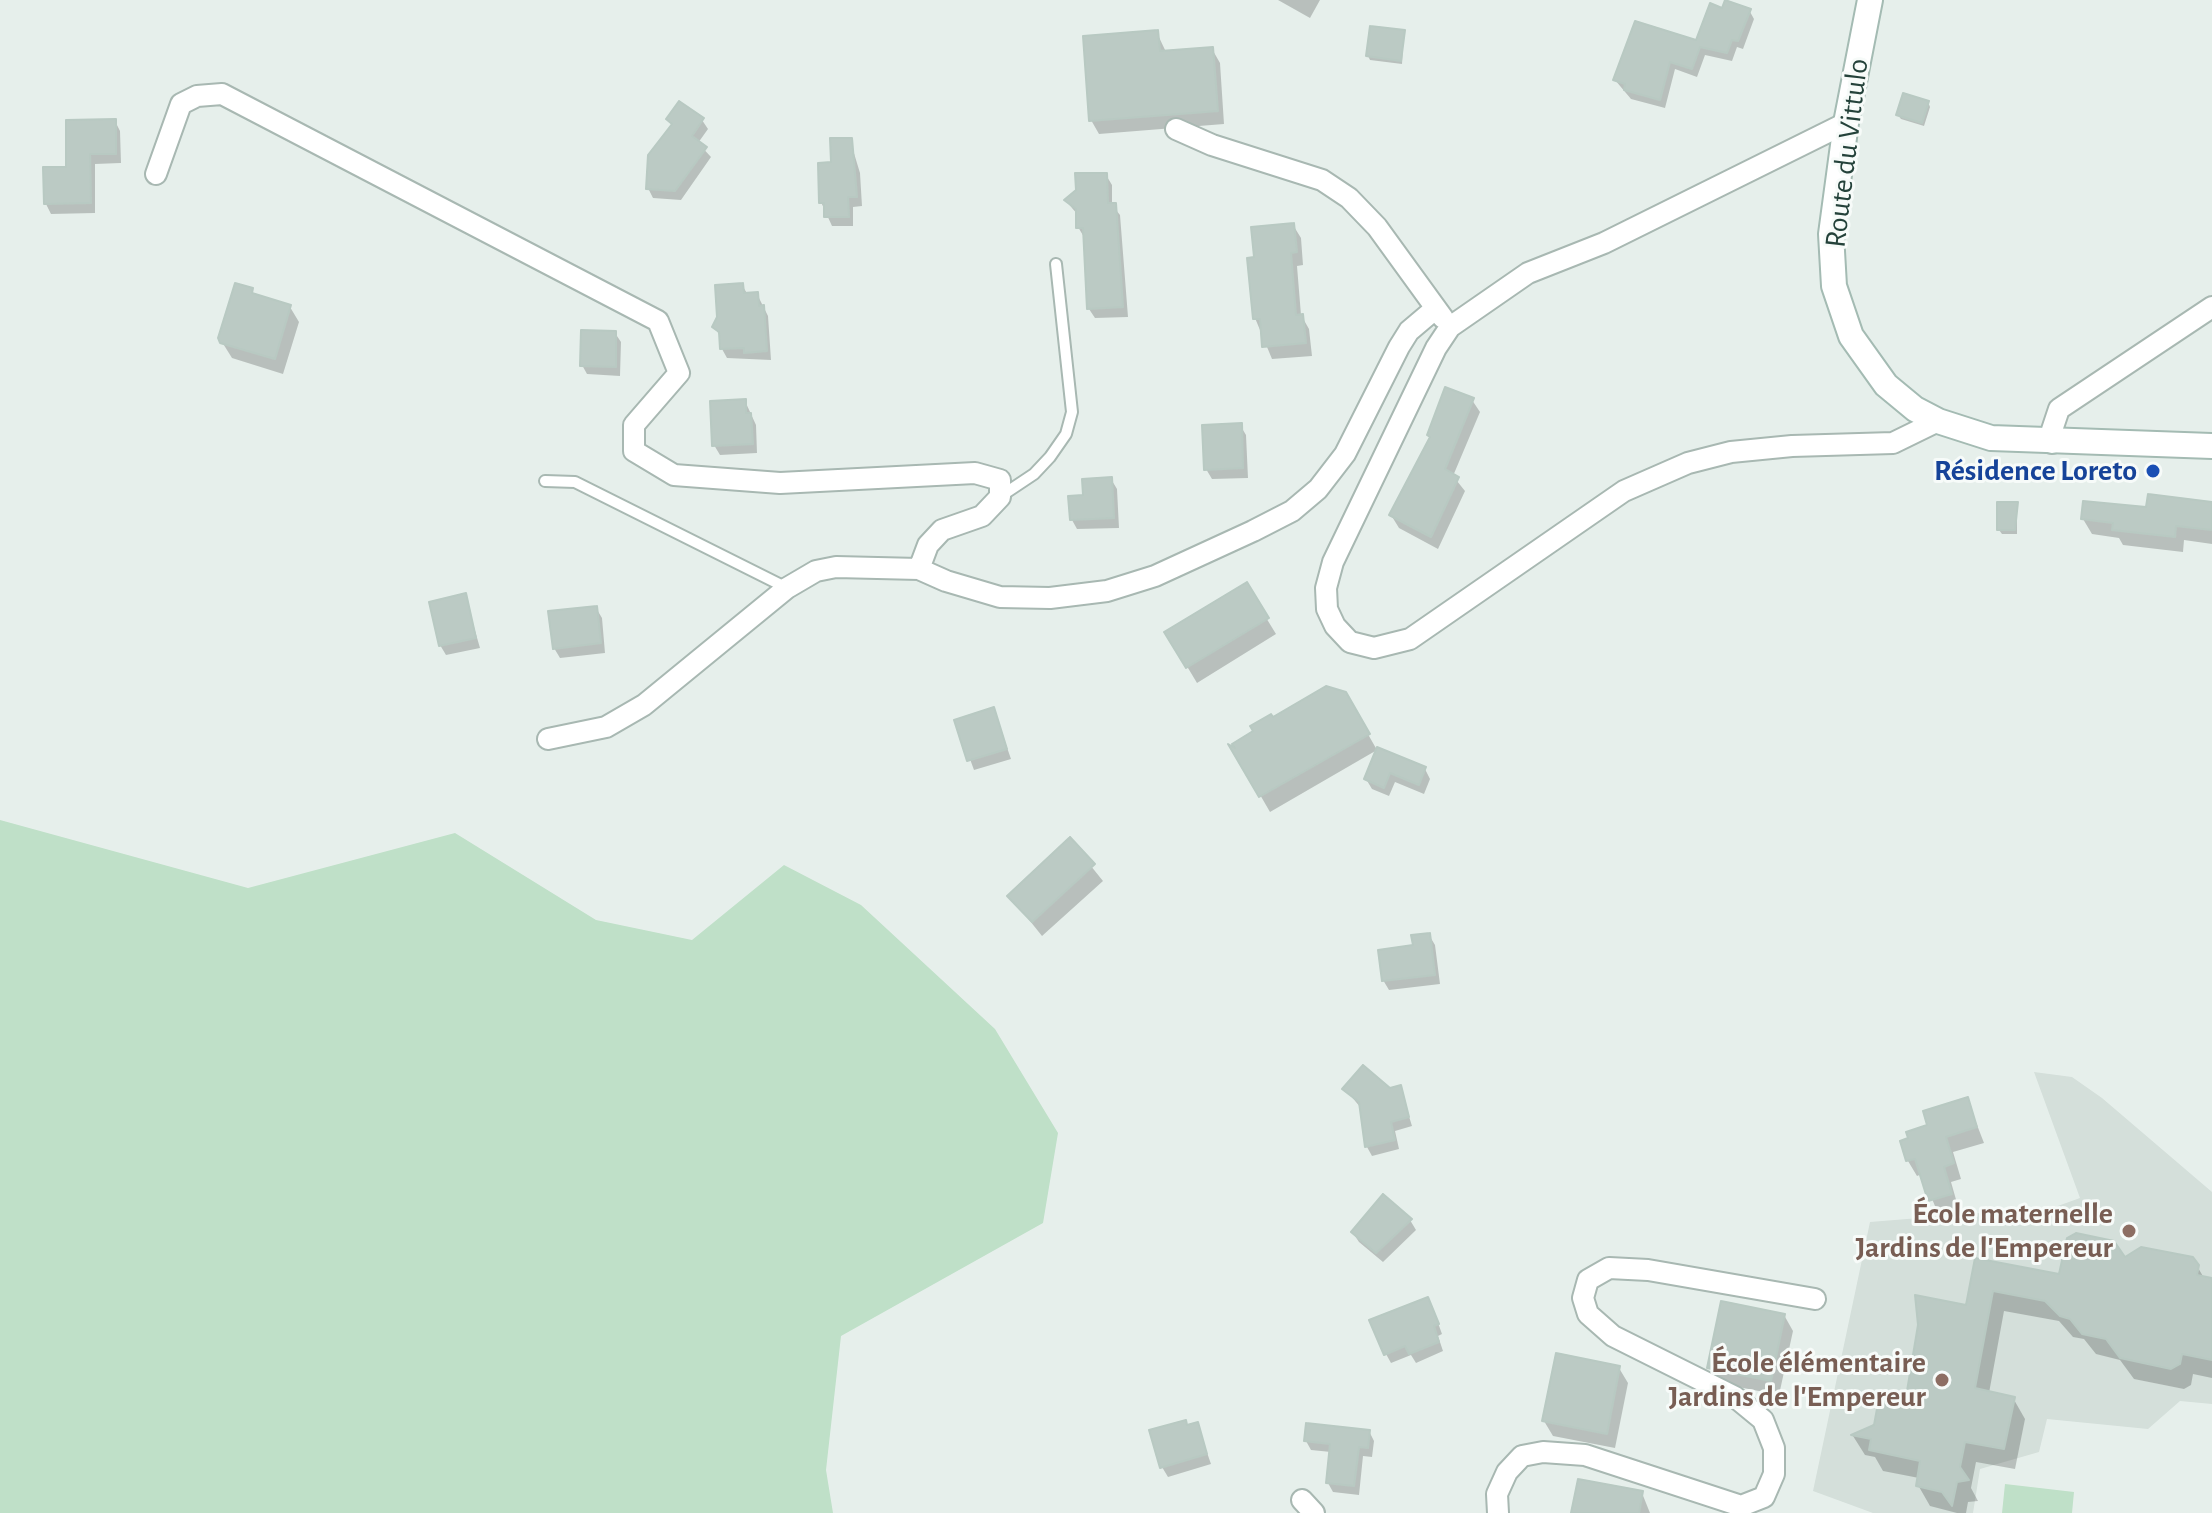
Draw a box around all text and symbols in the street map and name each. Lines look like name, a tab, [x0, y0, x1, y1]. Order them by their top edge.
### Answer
street label: Route du Vittulo	[1818, 56, 1876, 250]
place label: Résidence Loreto	[1934, 453, 2137, 489]
marker: Résidence Loreto	[2144, 462, 2162, 480]
place label: École maternelle Jardins de l'Empereur	[1855, 1196, 2113, 1266]
marker: École maternelle Jardins de l'Empereur	[2120, 1222, 2138, 1240]
place label: École élémentaire Jardins de l'Empereur	[1668, 1345, 1926, 1416]
marker: École élémentaire Jardins de l'Empereur	[1933, 1371, 1951, 1389]

